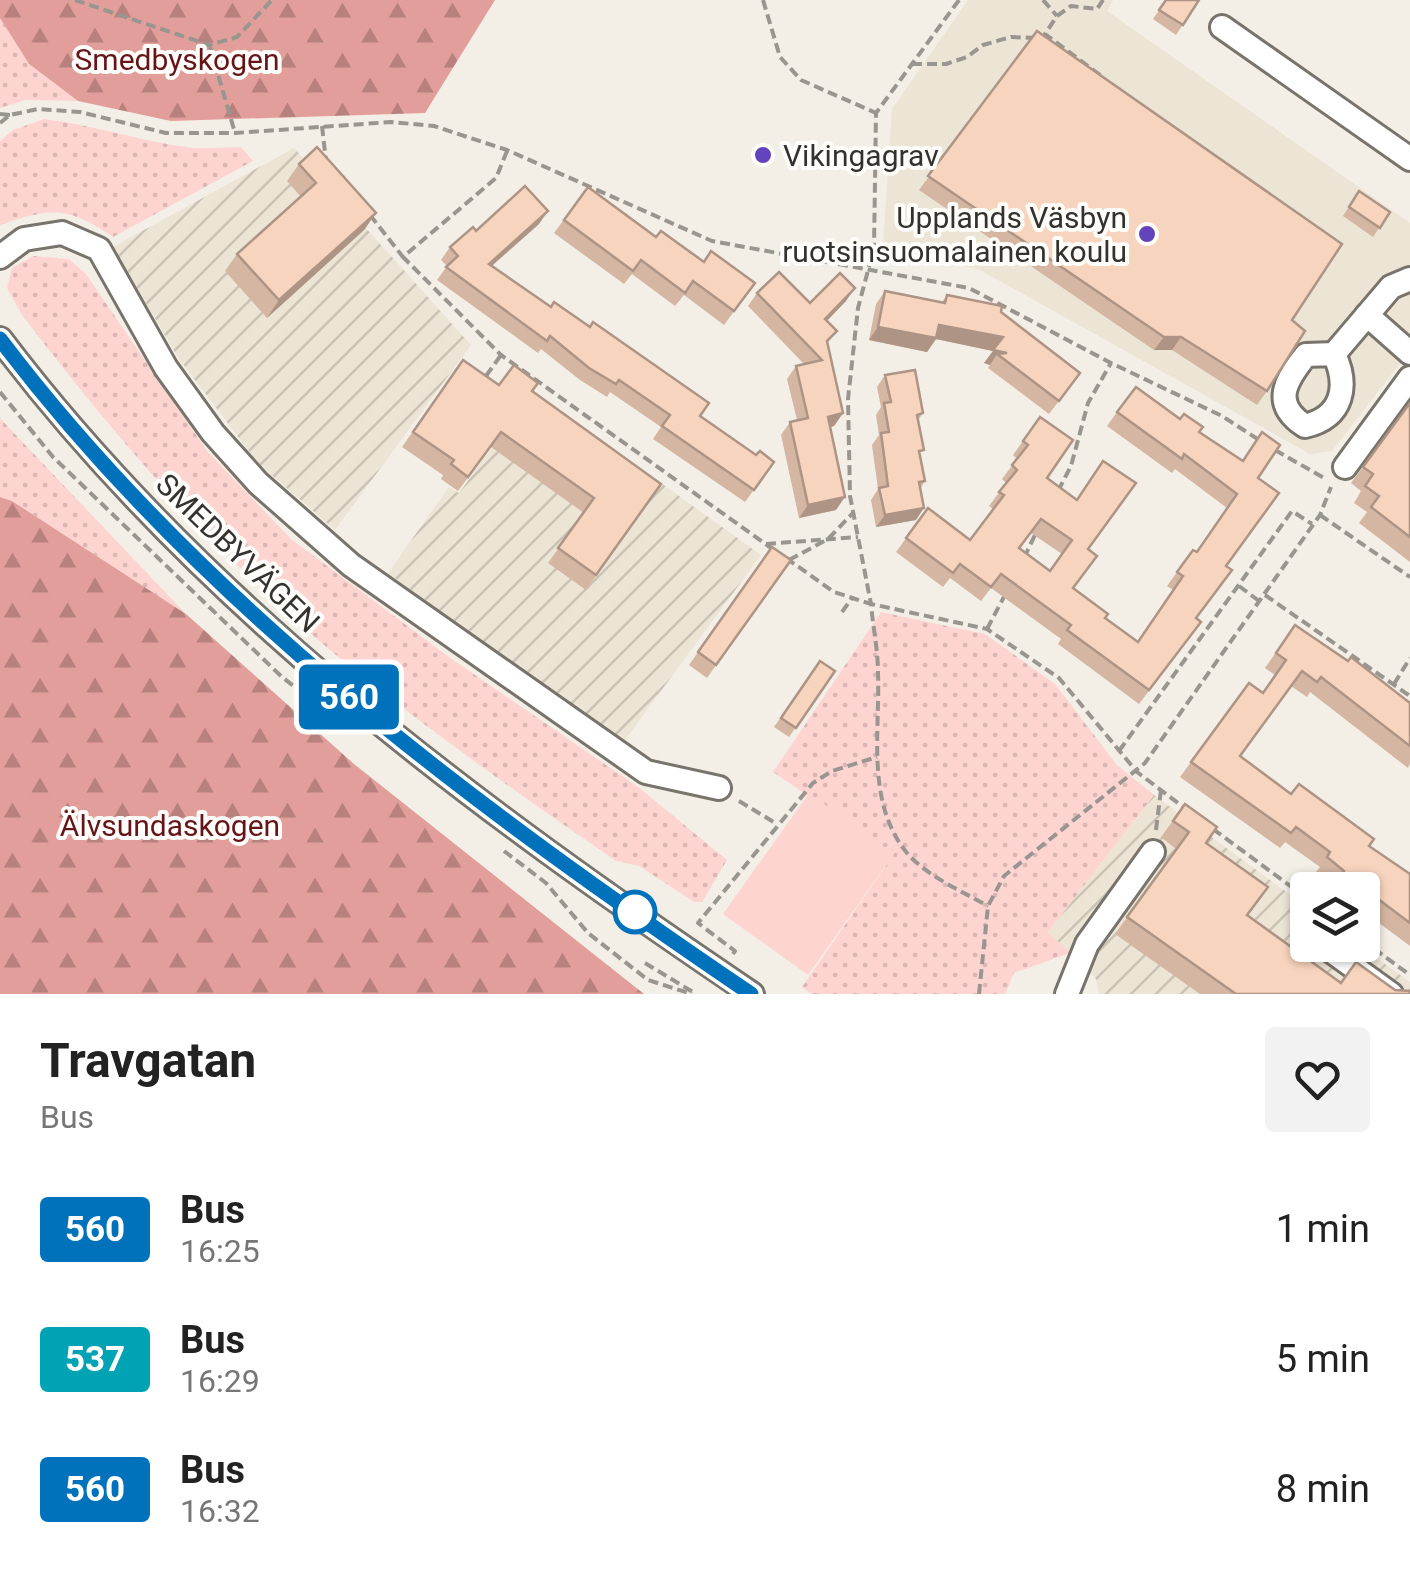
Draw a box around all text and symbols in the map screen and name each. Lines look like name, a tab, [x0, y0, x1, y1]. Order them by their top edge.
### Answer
park label: Smedbyskogen	[75, 42, 279, 77]
place label: Vikingagrav	[783, 138, 939, 173]
marker: Vikingagrav	[752, 144, 774, 166]
place label: Upplands Väsbyn ruotsinsuomalainen koulu	[782, 200, 1127, 269]
marker: Upplands Väsbyn ruotsinsuomalainen koulu	[1136, 223, 1158, 245]
street label: SMEDBYVÄGEN	[149, 466, 327, 640]
line badge: 560	[292, 664, 406, 730]
text: 560	[319, 677, 379, 718]
park label: Älvsundaskogen	[60, 808, 280, 843]
map controls	[1290, 872, 1380, 962]
button: layers	[1290, 872, 1380, 962]
unlabelled marker	[614, 891, 656, 933]
button: heart	[1265, 1027, 1370, 1132]
text: Travgatan	[40, 1032, 256, 1089]
text: Bus	[40, 1098, 94, 1136]
text: Bus	[180, 1188, 245, 1232]
text: 1 min	[1276, 1207, 1370, 1251]
text: 560	[65, 1209, 125, 1250]
text: 16:25	[180, 1232, 260, 1270]
text: Bus	[180, 1318, 245, 1362]
text: 5 min	[1276, 1337, 1370, 1381]
text: 537	[65, 1339, 125, 1380]
text: 16:29	[180, 1362, 260, 1400]
text: Bus	[180, 1448, 245, 1492]
text: 8 min	[1276, 1467, 1370, 1511]
text: 560	[65, 1469, 125, 1510]
text: 16:32	[180, 1492, 260, 1530]

